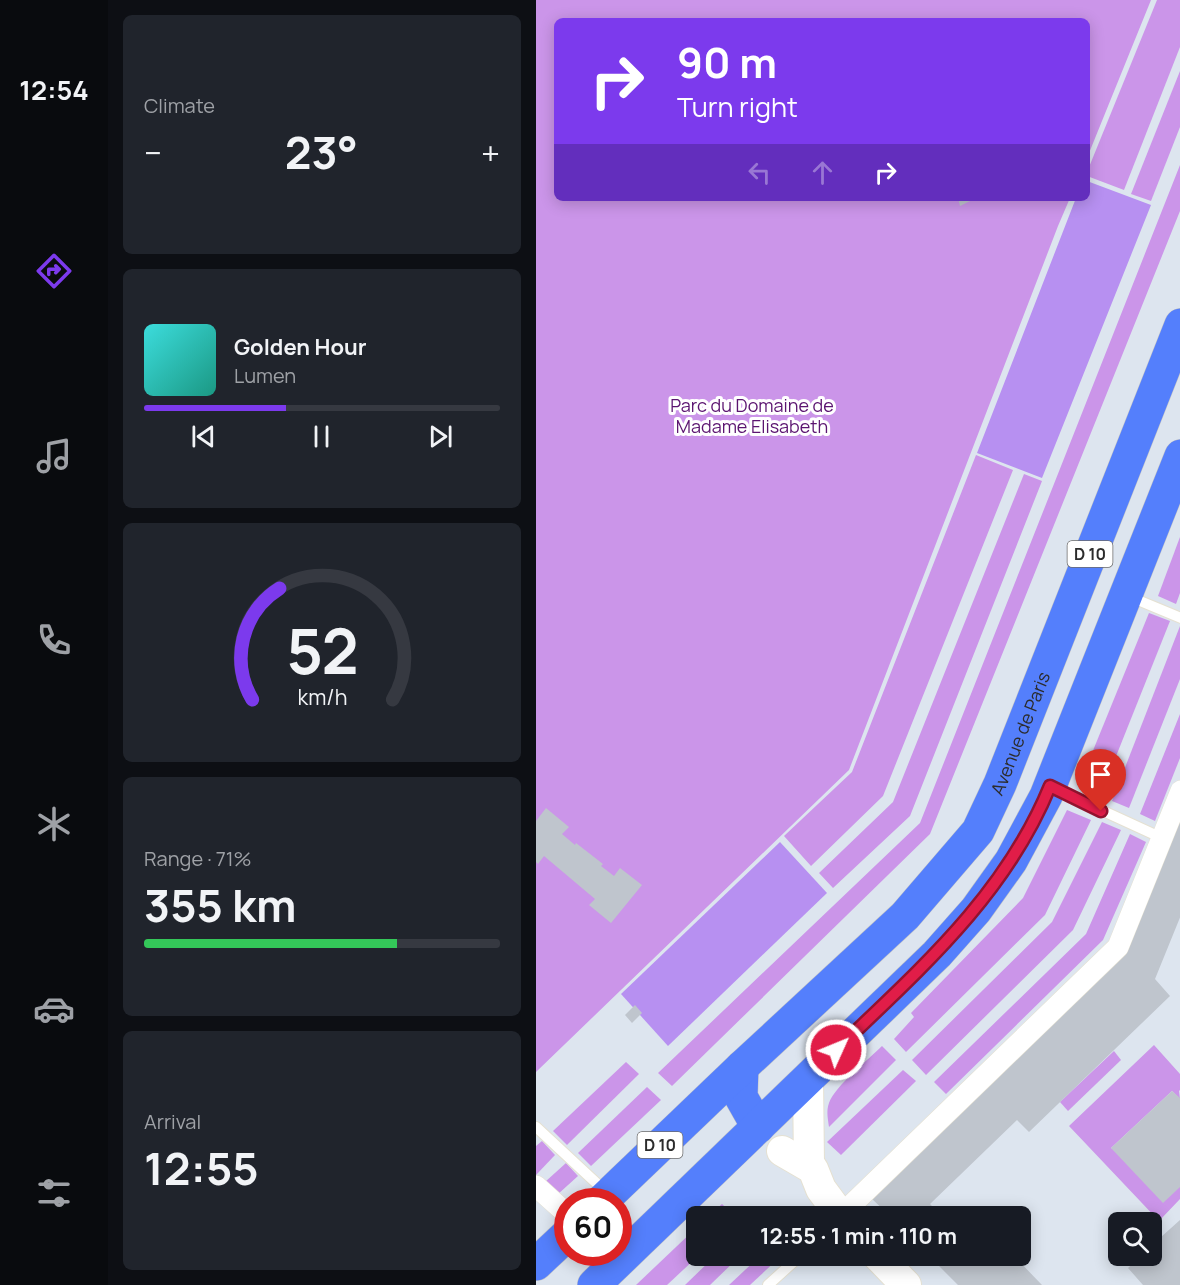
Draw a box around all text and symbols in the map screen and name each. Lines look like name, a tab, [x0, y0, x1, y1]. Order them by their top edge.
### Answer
text: 90 m	[677, 33, 777, 91]
icon: right	[578, 42, 656, 120]
text: 12:54	[19, 71, 89, 108]
text: Turn right	[677, 88, 798, 125]
text: Climate	[144, 92, 215, 119]
text: 23°	[285, 121, 358, 183]
text: −	[144, 130, 162, 175]
text: +	[481, 130, 500, 175]
icon: left	[743, 156, 776, 189]
icon: ahead	[806, 156, 839, 189]
icon: right	[869, 156, 902, 189]
icon: directions	[33, 250, 75, 292]
text: Golden Hour	[234, 332, 367, 362]
text: Lumen	[234, 362, 296, 389]
park label: Parc du Domaine de Madame Elisabeth	[670, 393, 834, 438]
icon: previous	[187, 420, 220, 453]
icon: pause	[305, 420, 338, 453]
icon: next	[424, 420, 457, 453]
icon: music	[33, 435, 75, 477]
road number: D 10	[1068, 541, 1112, 567]
text: 52	[286, 607, 358, 693]
icon: phone	[33, 619, 75, 661]
street label: Avenue de Paris	[985, 668, 1055, 799]
text: km/h	[297, 682, 347, 711]
pin	[1075, 749, 1126, 811]
icon: arrive	[1084, 758, 1117, 791]
icon: climate	[33, 803, 75, 845]
text: Range · 71%	[144, 845, 252, 872]
text: 355 km	[144, 874, 297, 936]
icon: car	[33, 988, 75, 1030]
position arrow	[804, 1018, 868, 1082]
text: Arrival	[144, 1108, 201, 1135]
road number: D 10	[638, 1132, 682, 1158]
text: 12:55	[144, 1137, 259, 1199]
icon: filters	[33, 1172, 75, 1214]
speed limit sign: 60	[554, 1188, 632, 1266]
map controls	[1108, 1212, 1162, 1266]
button: search	[1108, 1212, 1162, 1266]
text: 12:55 · 1 min · 110 m	[760, 1221, 957, 1251]

